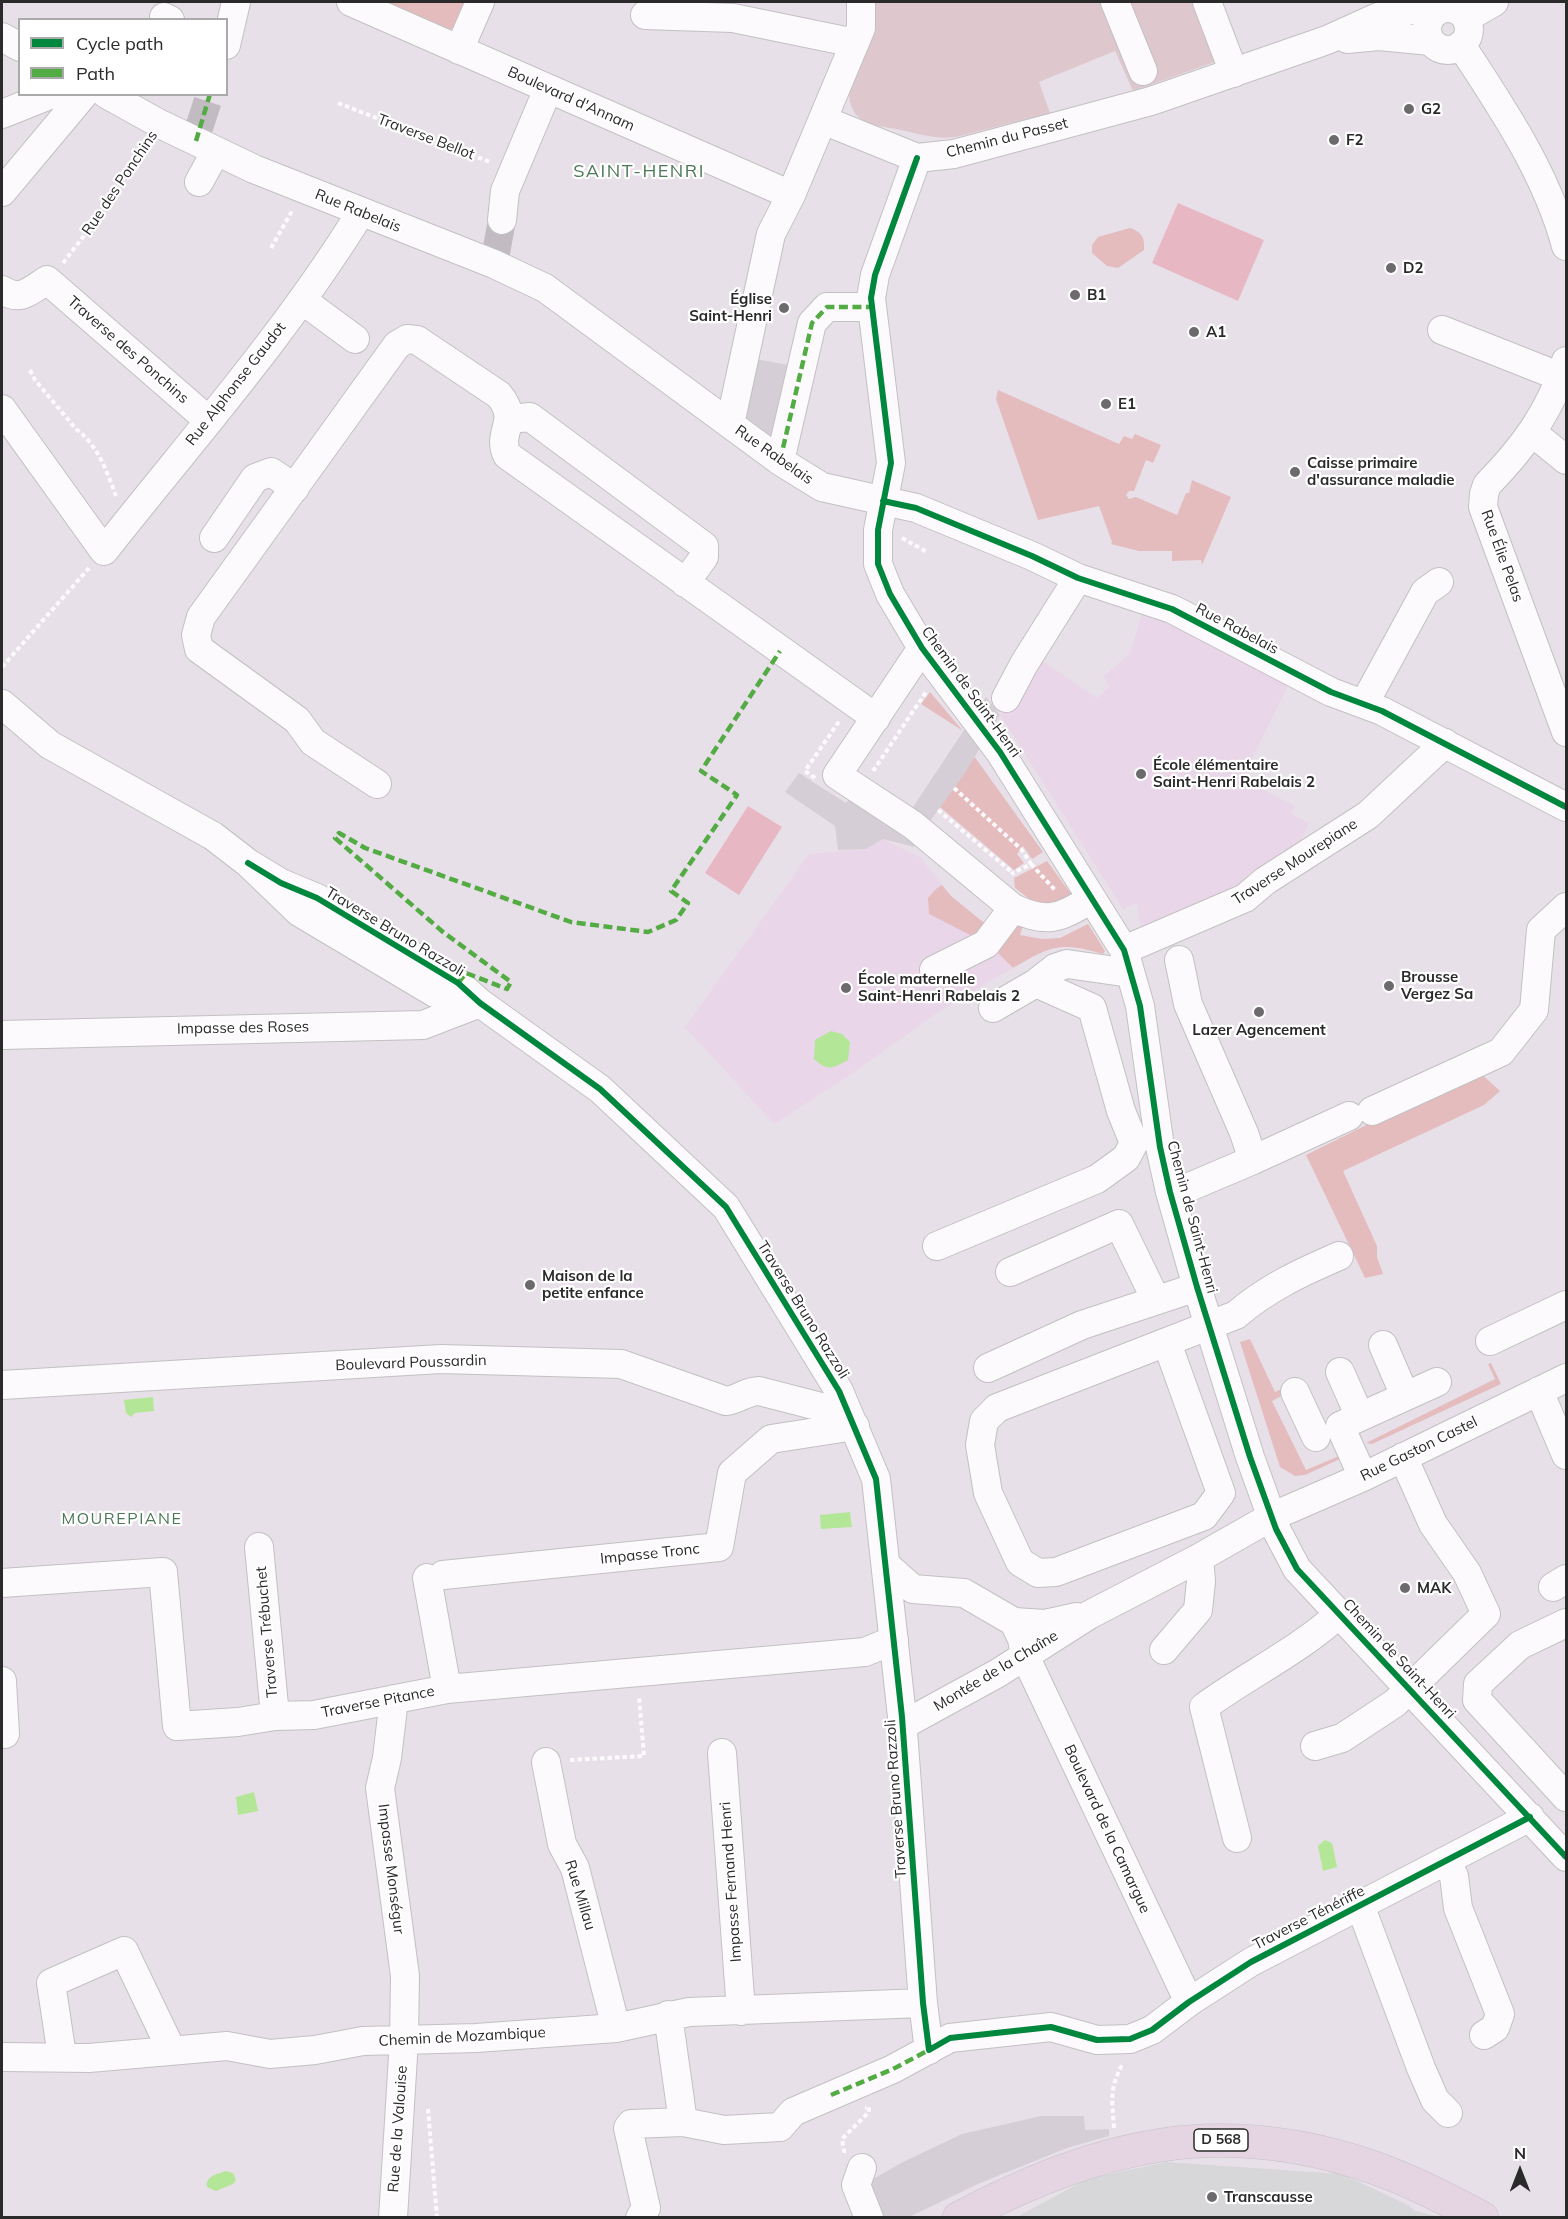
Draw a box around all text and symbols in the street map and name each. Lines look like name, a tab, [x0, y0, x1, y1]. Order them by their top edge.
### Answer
legend	[18, 18, 228, 96]
text: Cycle path	[76, 32, 163, 55]
text: Path	[76, 62, 115, 85]
street label: Boulevard d'Annam	[505, 63, 637, 135]
place label: G2	[1421, 100, 1441, 118]
marker: G2	[1402, 102, 1416, 116]
street label: Traverse Bellot	[375, 110, 477, 164]
street label: Chemin du Passet	[944, 114, 1070, 162]
street label: Rue des Ponchins	[78, 127, 162, 239]
place label: F2	[1346, 131, 1364, 149]
marker: F2	[1327, 133, 1341, 147]
district label: SAINT-HENRI	[573, 161, 705, 183]
street label: Rue Rabelais	[312, 186, 404, 236]
place label: D2	[1403, 259, 1423, 277]
marker: D2	[1384, 261, 1398, 275]
place label: B1	[1087, 286, 1106, 304]
marker: B1	[1068, 288, 1082, 302]
place label: Église Saint-Henri	[689, 290, 772, 325]
street label: Traverse des Ponchins	[64, 293, 192, 407]
marker: Église Saint-Henri	[777, 301, 791, 315]
street label: Rue Alphonse Gaudot	[182, 319, 290, 449]
place label: A1	[1206, 323, 1226, 341]
marker: A1	[1187, 325, 1201, 339]
place label: E1	[1118, 395, 1136, 413]
marker: E1	[1099, 397, 1113, 411]
street label: Rue Rabelais	[731, 421, 817, 489]
place label: Caisse primaire d'assurance maladie	[1307, 454, 1455, 489]
marker: Caisse primaire d'assurance maladie	[1288, 465, 1302, 479]
street label: Rue Élie Pelas	[1477, 507, 1527, 605]
street label: Rue Rabelais	[1193, 600, 1281, 658]
street label: Chemin de Saint-Henri	[917, 623, 1025, 761]
place label: École élémentaire Saint-Henri Rabelais 2	[1153, 756, 1315, 791]
marker: École élémentaire Saint-Henri Rabelais 2	[1134, 767, 1148, 781]
street label: Traverse Mourepiane	[1229, 815, 1361, 909]
street label: Traverse Bruno Razzoli	[322, 883, 468, 981]
place label: Brousse Vergez Sa	[1401, 968, 1473, 1003]
place label: École maternelle Saint-Henri Rabelais 2	[858, 970, 1020, 1005]
marker: Brousse Vergez Sa	[1382, 979, 1396, 993]
marker: École maternelle Saint-Henri Rabelais 2	[839, 981, 853, 995]
marker: Lazer Agencement	[1252, 1005, 1266, 1019]
street label: Impasse des Roses	[177, 1018, 309, 1038]
place label: Lazer Agencement	[1192, 1021, 1326, 1039]
street label: Chemin de Saint-Henri	[1163, 1139, 1221, 1295]
street label: Traverse Bruno Razzoli	[753, 1238, 853, 1382]
place label: Maison de la petite enfance	[542, 1267, 644, 1302]
marker: Maison de la petite enfance	[523, 1278, 537, 1292]
street label: Boulevard Poussardin	[335, 1351, 487, 1375]
street label: Rue Gaston Castel	[1357, 1413, 1481, 1485]
district label: MOUREPIANE	[62, 1509, 182, 1529]
street label: Impasse Tronc	[599, 1540, 701, 1568]
street label: Traverse Trébuchet	[252, 1566, 282, 1698]
place label: MAK	[1417, 1579, 1451, 1597]
marker: MAK	[1398, 1581, 1412, 1595]
street label: Chemin de Saint-Henri	[1339, 1595, 1459, 1723]
street label: Montée de la Chaîne	[931, 1627, 1061, 1715]
street label: Traverse Pitance	[320, 1682, 436, 1722]
street label: Traverse Bruno Razzoli	[881, 1719, 911, 1879]
street label: Boulevard de la Camargue	[1060, 1742, 1154, 1916]
street label: Impasse Fernand Henri	[716, 1801, 746, 1963]
street label: Impasse Monségur	[374, 1803, 408, 1935]
street label: Rue Millau	[561, 1858, 599, 1932]
street label: Traverse Ténériffe	[1250, 1882, 1368, 1954]
street label: Chemin de Mozambique	[378, 2024, 546, 2050]
street label: Rue de la Valouise	[385, 2065, 411, 2193]
road number: D 568	[1194, 2129, 1248, 2151]
north arrow	[1490, 2141, 1550, 2201]
text: N	[1514, 2143, 1526, 2163]
place label: Transcausse	[1224, 2188, 1313, 2206]
marker: Transcausse	[1205, 2190, 1219, 2204]

